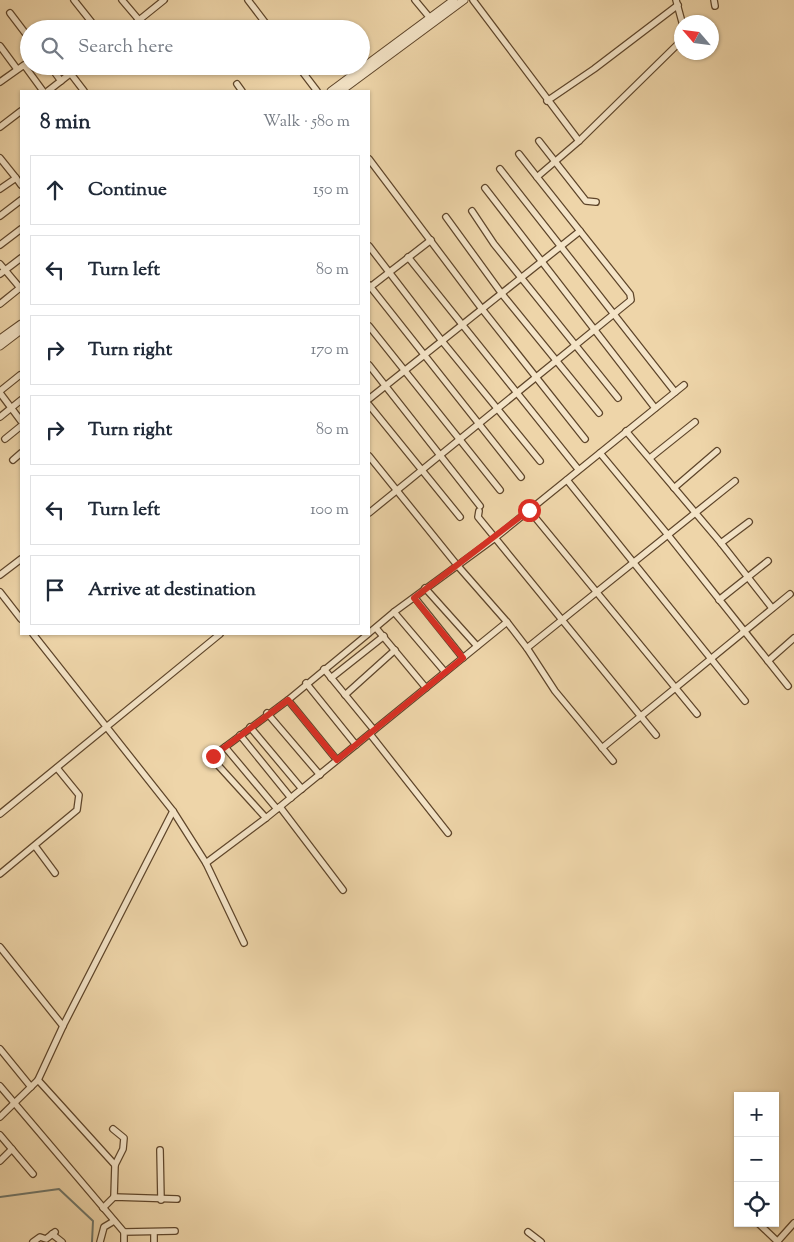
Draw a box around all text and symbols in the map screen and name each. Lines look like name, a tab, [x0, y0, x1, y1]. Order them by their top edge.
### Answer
north arrow	[674, 15, 719, 60]
search box	[20, 20, 370, 75]
icon: search	[38, 34, 66, 62]
text: Search here	[78, 34, 173, 61]
text: 8 min	[40, 108, 91, 138]
text: Walk · 580 m	[263, 111, 350, 134]
icon: ahead	[41, 176, 69, 204]
text: Continue	[88, 177, 167, 204]
text: 150 m	[313, 179, 349, 202]
icon: left	[41, 256, 69, 284]
text: Turn left	[88, 257, 160, 284]
text: 80 m	[316, 259, 349, 282]
icon: right	[41, 336, 69, 364]
text: Turn right	[88, 337, 172, 364]
text: 170 m	[311, 339, 349, 362]
icon: right	[41, 416, 69, 444]
text: Turn right	[88, 417, 172, 444]
text: 80 m	[316, 419, 349, 442]
icon: left	[41, 496, 69, 524]
text: Turn left	[88, 497, 160, 524]
text: 100 m	[310, 499, 349, 522]
route start	[518, 499, 541, 522]
icon: arrive	[41, 576, 69, 604]
text: Arrive at destination	[88, 577, 256, 604]
route end	[202, 745, 225, 768]
map controls	[734, 1092, 779, 1227]
button: +	[734, 1092, 779, 1137]
button: −	[734, 1137, 779, 1182]
button: locate	[734, 1182, 779, 1227]

